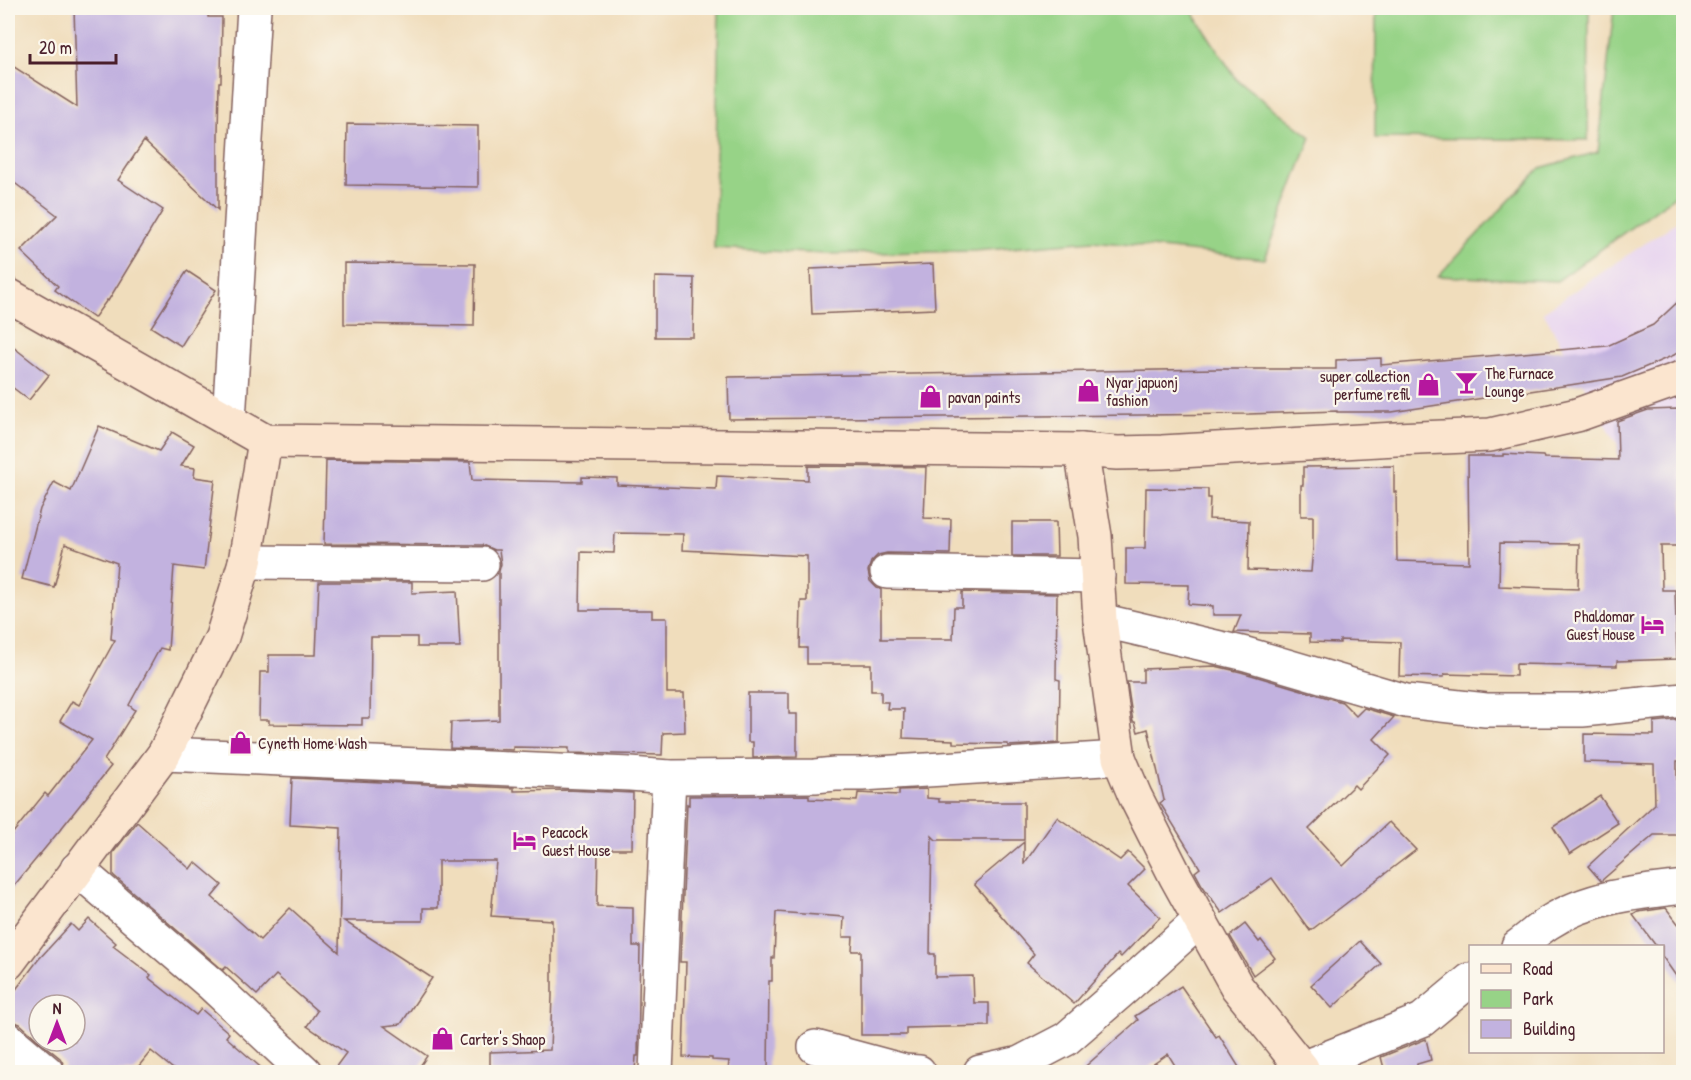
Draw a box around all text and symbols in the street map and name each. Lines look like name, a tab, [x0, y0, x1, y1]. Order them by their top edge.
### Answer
scale bar	[30, 27, 116, 65]
text: 20 m	[39, 35, 72, 60]
place label: The Furnace Lounge	[1485, 362, 1555, 402]
place label: super collection perfume refil	[1319, 365, 1411, 405]
bar icon: The Furnace Lounge	[1454, 369, 1480, 395]
place label: Nyar japuonj fashion	[1106, 371, 1178, 411]
shop icon: super collection perfume refil	[1415, 372, 1441, 398]
shop icon: Nyar japuonj fashion	[1075, 378, 1101, 404]
shop icon: pavan paints	[917, 384, 943, 410]
place label: pavan paints	[948, 386, 1020, 408]
place label: Phaldomar Guest House	[1566, 605, 1636, 645]
hotel icon: Phaldomar Guest House	[1640, 612, 1666, 638]
shop icon: Cyneth Home Wash	[227, 730, 253, 756]
place label: Cyneth Home Wash	[258, 732, 367, 754]
place label: Peacock Guest House	[542, 821, 611, 861]
hotel icon: Peacock Guest House	[511, 828, 537, 854]
legend	[1469, 945, 1664, 1053]
text: Road	[1523, 956, 1553, 981]
text: Park	[1523, 986, 1554, 1011]
north arrow	[27, 993, 87, 1053]
text: N	[53, 997, 62, 1019]
text: Building	[1523, 1016, 1575, 1041]
shop icon: Carter's Shaop	[429, 1026, 455, 1052]
place label: Carter's Shaop	[460, 1028, 545, 1050]

